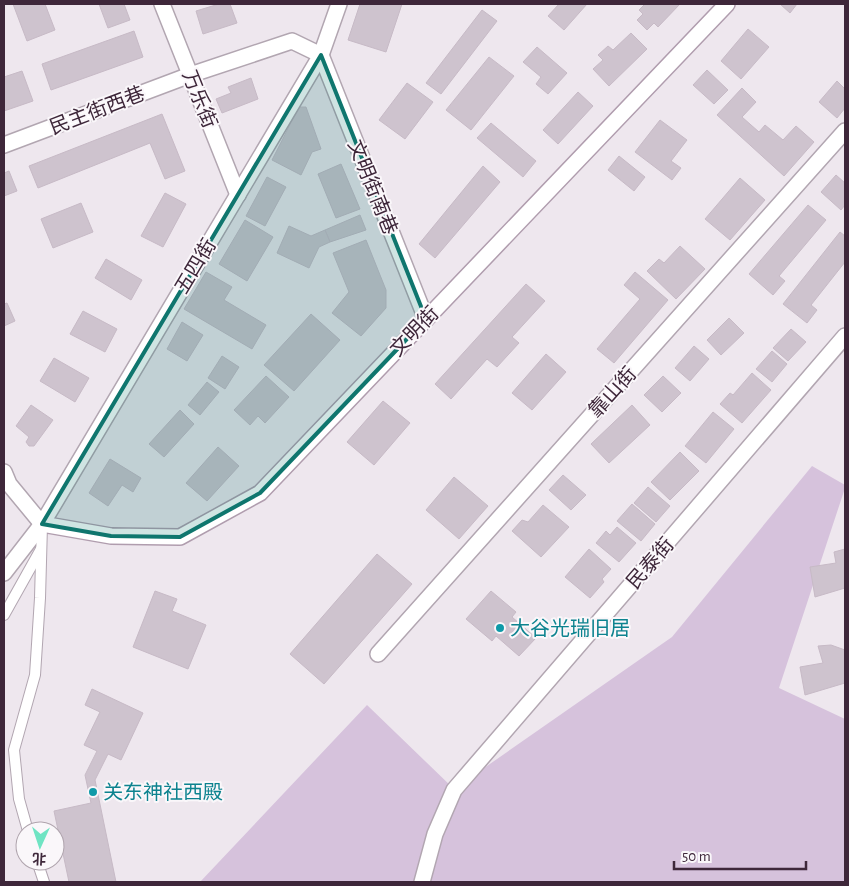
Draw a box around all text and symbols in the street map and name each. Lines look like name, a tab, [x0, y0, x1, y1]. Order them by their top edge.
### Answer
street label: 万乐街	[179, 67, 221, 131]
street label: 民主街西巷	[47, 83, 148, 138]
street label: 文明街南巷	[344, 137, 401, 237]
street label: 五四街	[171, 235, 220, 297]
street label: 文明街	[386, 302, 443, 360]
street label: 靠山街	[584, 363, 640, 422]
street label: 民泰街	[623, 534, 678, 593]
place label: 大谷光瑞旧居	[510, 618, 630, 639]
marker: 大谷光瑞旧居	[494, 622, 506, 634]
place label: 关东神社西殿	[103, 782, 223, 803]
marker: 关东神社西殿	[87, 786, 99, 798]
north arrow	[15, 821, 65, 871]
scale bar	[674, 838, 806, 870]
text: 50 m	[682, 849, 711, 864]
text: 北	[32, 851, 47, 866]

